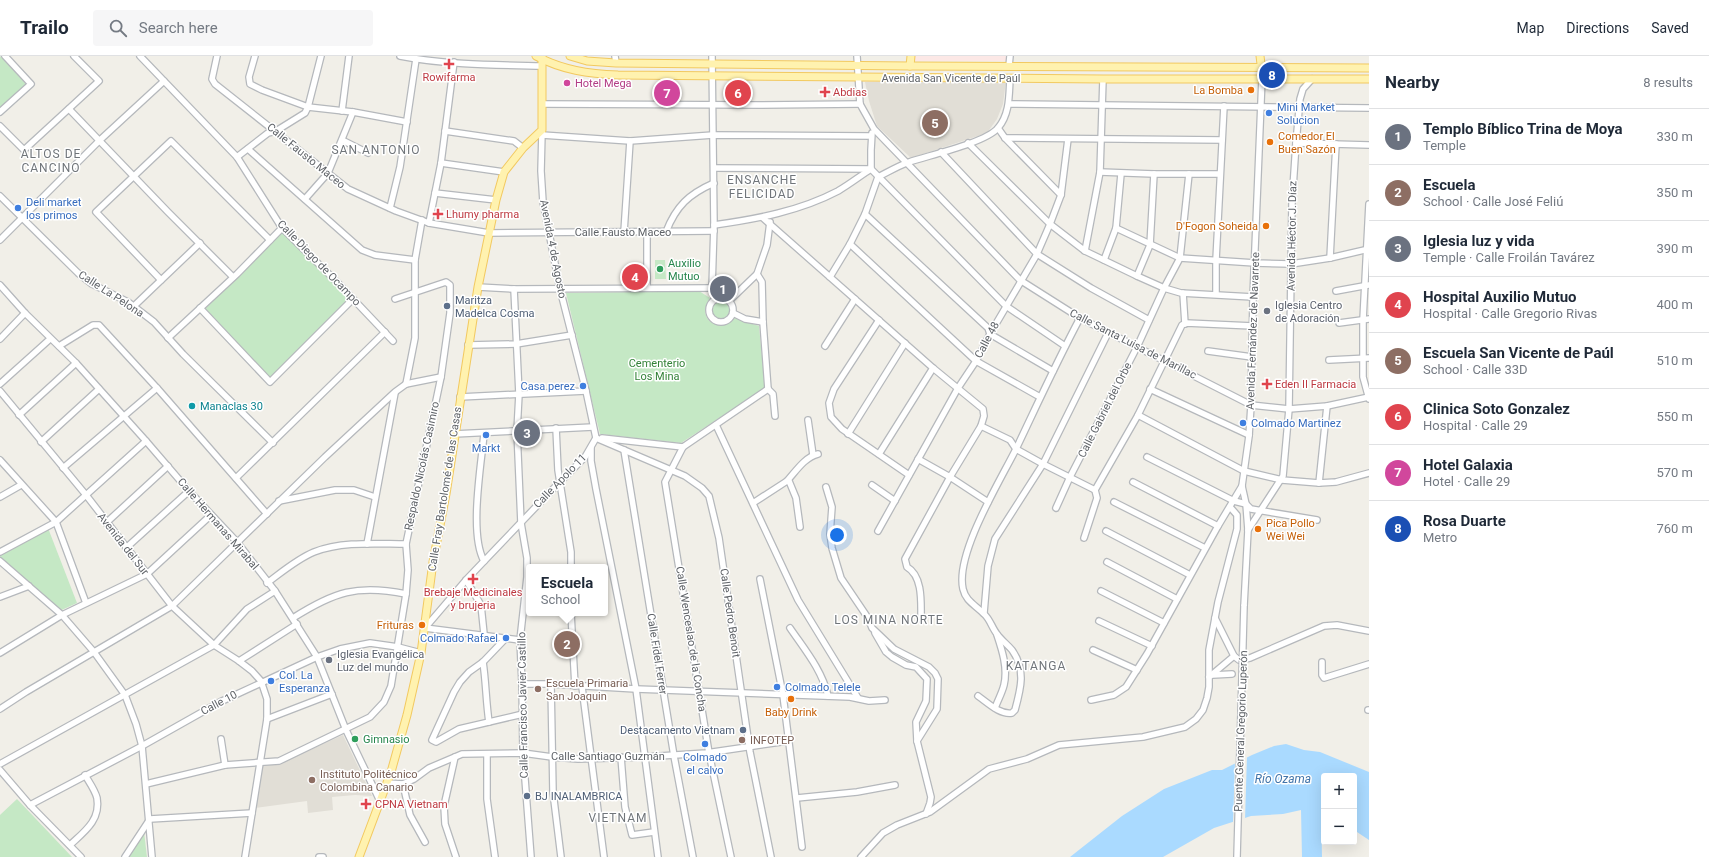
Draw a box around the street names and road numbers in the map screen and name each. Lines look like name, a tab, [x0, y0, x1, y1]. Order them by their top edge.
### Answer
street label: Avenida San Vicente de Paúl	[882, 72, 1020, 85]
street label: Calle Fausto Maceo	[264, 121, 348, 191]
street label: Avenida Héctor J. Díaz	[1285, 180, 1299, 291]
street label: Avenida 4 de Agosto	[537, 198, 569, 300]
street label: Calle Diego de Ocampo	[275, 217, 363, 309]
street label: Calle Fausto Maceo	[575, 226, 671, 239]
street label: Avenida Fernández de Navarrete	[1244, 252, 1262, 410]
street label: Calle La Pelona	[76, 268, 146, 320]
street label: Calle Santa Luisa de Marillac	[1067, 306, 1199, 382]
street label: Calle 48	[972, 320, 1002, 360]
street label: Calle Gabriel del Orbe	[1075, 360, 1135, 460]
street label: Respaldo Nicolás Casimiro	[402, 400, 442, 532]
street label: Calle Fray Bartolomé de las Casas	[426, 405, 464, 572]
street label: Calle Apolo 11	[531, 451, 589, 511]
street label: Calle Hermanas Mirabal	[175, 476, 261, 572]
street label: Avenida del Sur	[95, 510, 152, 578]
street label: Calle Wenceslao de la Concha	[673, 565, 709, 713]
street label: Calle Pedro Benoit	[717, 568, 743, 659]
street label: Calle Fidel Ferrer	[644, 613, 670, 696]
street label: Calle Francisco Javier Castillo	[515, 632, 531, 778]
street label: Puente General Gregorio Luperón	[1232, 650, 1250, 812]
street label: Calle 10	[199, 688, 239, 718]
street label: Calle Santiago Guzmán	[551, 750, 665, 763]

